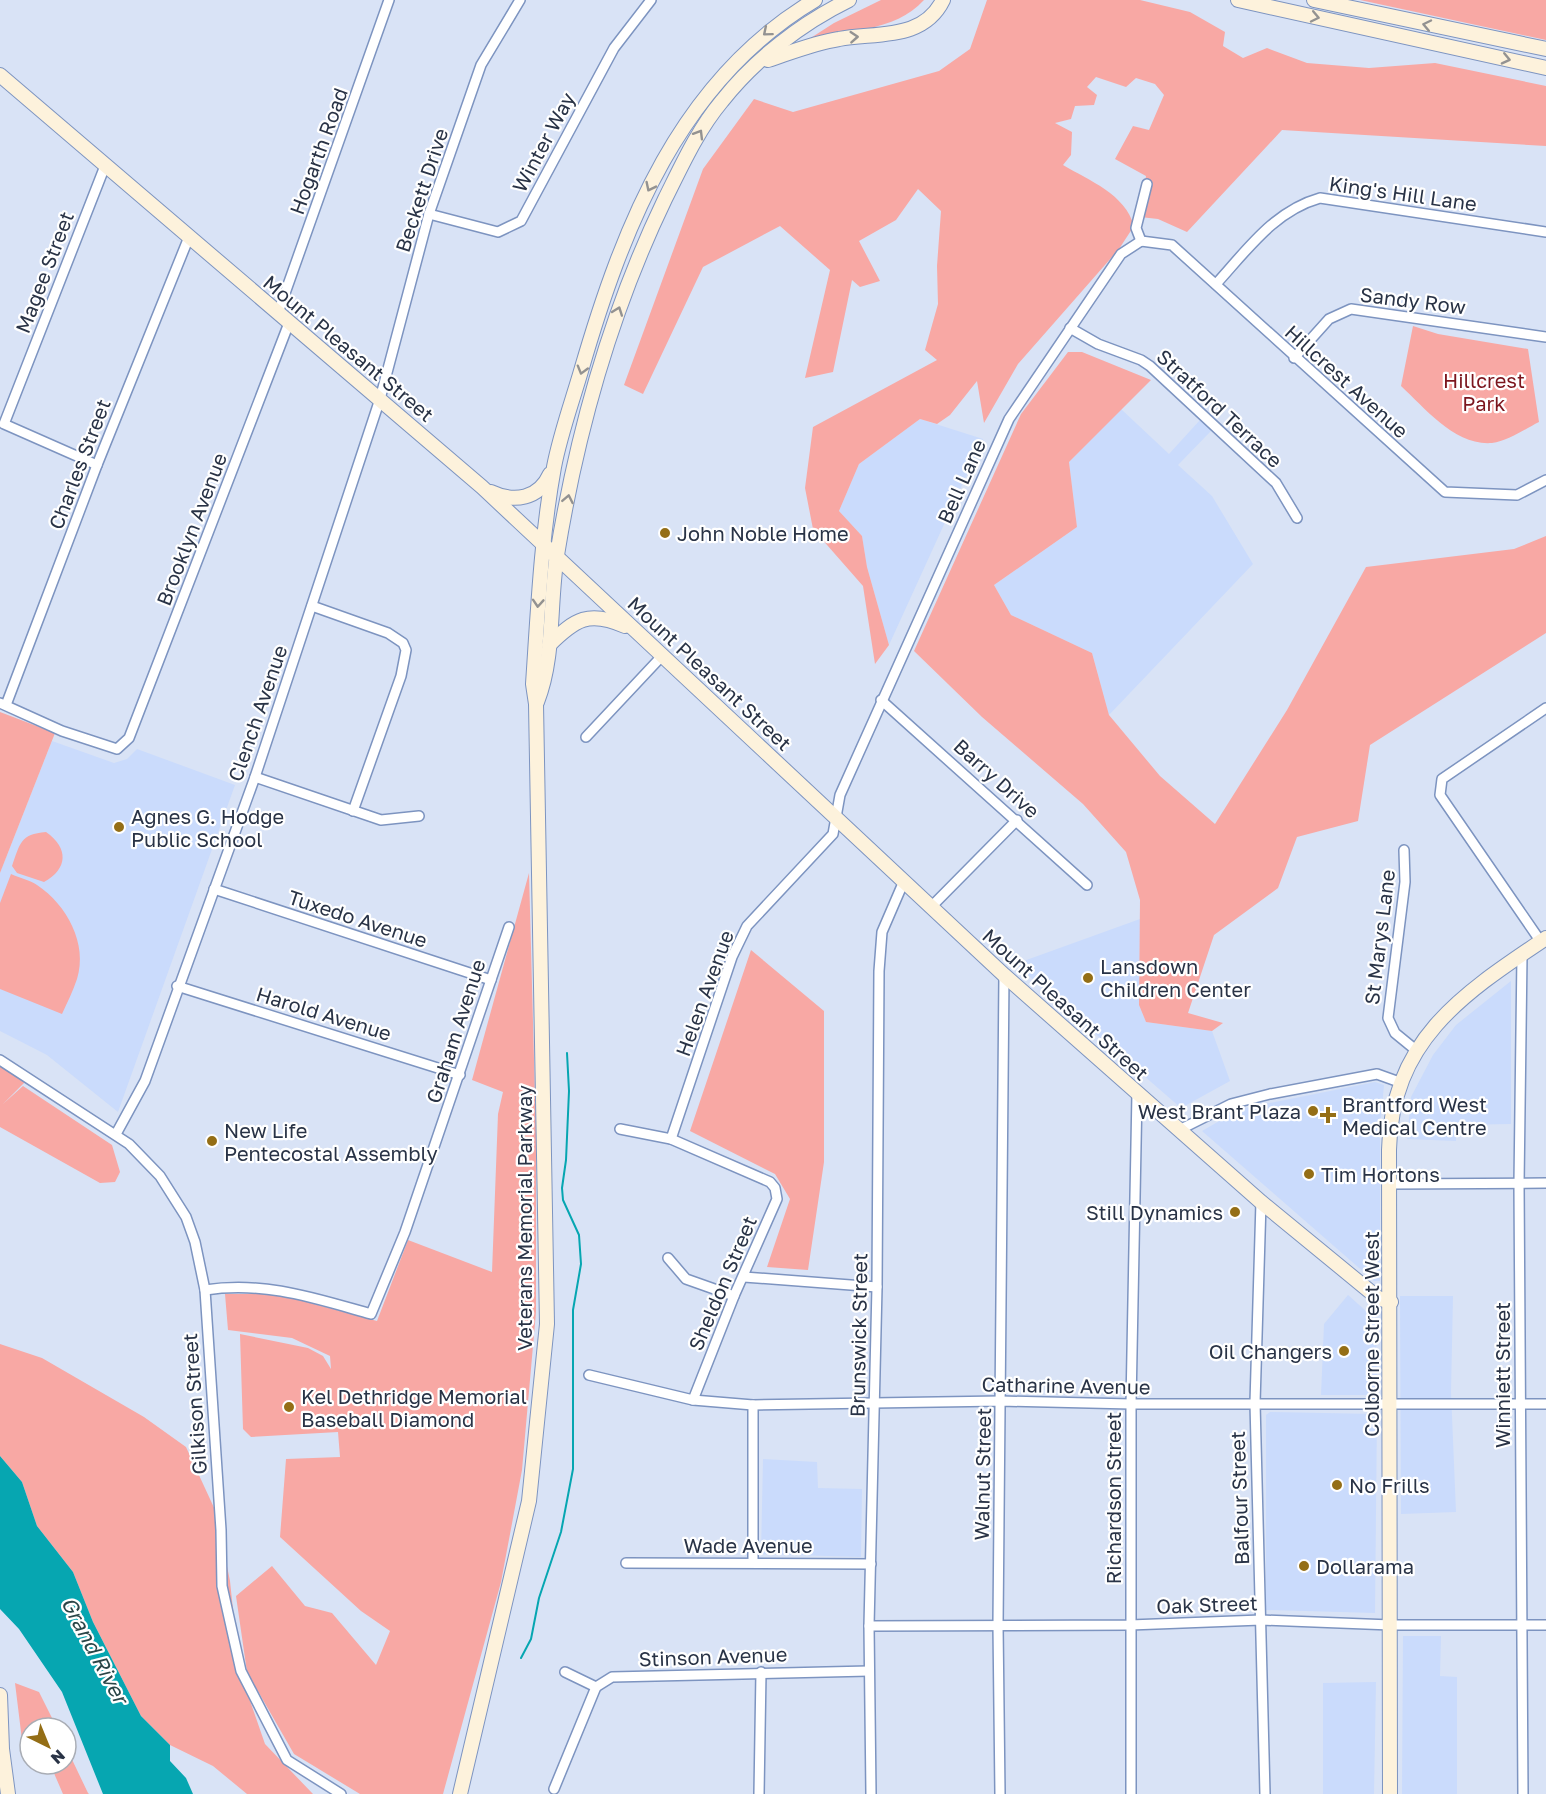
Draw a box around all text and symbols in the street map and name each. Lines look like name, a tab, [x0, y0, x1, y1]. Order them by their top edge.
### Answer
one-way arrow	[1310, 9, 1320, 22]
one-way arrow	[1422, 19, 1432, 32]
one-way arrow	[762, 25, 773, 36]
one-way arrow	[849, 31, 858, 44]
one-way arrow	[1501, 51, 1511, 64]
street label: Hogarth Road	[284, 84, 352, 218]
street label: Winter Way	[507, 88, 579, 196]
street label: Beckett Drive	[390, 125, 452, 255]
one-way arrow	[691, 130, 703, 140]
street label: King's Hill Lane	[1328, 171, 1478, 215]
one-way arrow	[646, 180, 658, 191]
street label: Magee Street	[10, 208, 78, 336]
street label: Mount Pleasant Street	[259, 270, 439, 426]
street label: Sandy Row	[1359, 282, 1467, 318]
one-way arrow	[610, 306, 623, 317]
street label: Hillcrest Avenue	[1280, 319, 1414, 443]
street label: Stratford Terrace	[1152, 344, 1288, 472]
one-way arrow	[577, 364, 589, 375]
park label: Hillcrest Park	[1443, 368, 1525, 415]
street label: Charles Street	[43, 395, 115, 533]
street label: Bell Lane	[932, 435, 990, 527]
street label: Brooklyn Avenue	[151, 449, 231, 609]
one-way arrow	[561, 495, 574, 505]
place label: John Noble Home	[677, 521, 849, 545]
marker: John Noble Home	[658, 526, 672, 540]
street label: Mount Pleasant Street	[623, 591, 797, 755]
one-way arrow	[532, 598, 545, 607]
street label: Clench Avenue	[222, 642, 292, 784]
street label: Barry Drive	[949, 733, 1045, 823]
place label: Agnes G. Hodge Public School	[131, 804, 284, 851]
marker: Agnes G. Hodge Public School	[112, 820, 126, 834]
street label: St Marys Lane	[1359, 868, 1399, 1006]
street label: Tuxedo Avenue	[285, 884, 431, 952]
street label: Mount Pleasant Street	[978, 923, 1154, 1085]
street label: Helen Avenue	[670, 927, 738, 1059]
place label: Lansdown Children Center	[1100, 954, 1251, 1001]
street label: Graham Avenue	[420, 956, 490, 1106]
marker: Lansdown Children Center	[1081, 971, 1095, 985]
street label: Harold Avenue	[253, 981, 395, 1045]
street label: Veterans Memorial Parkway	[512, 1085, 536, 1351]
place label: Brantford West Medical Centre	[1342, 1092, 1487, 1139]
place label: West Brant Plaza	[1138, 1099, 1301, 1123]
marker: West Brant Plaza	[1306, 1104, 1320, 1118]
marker: Brantford West Medical Centre	[1319, 1106, 1337, 1124]
place label: New Life Pentecostal Assembly	[224, 1118, 438, 1165]
marker: New Life Pentecostal Assembly	[205, 1134, 219, 1148]
place label: Tim Hortons	[1321, 1162, 1440, 1186]
marker: Tim Hortons	[1302, 1167, 1316, 1181]
place label: Still Dynamics	[1086, 1200, 1223, 1224]
marker: Still Dynamics	[1228, 1205, 1242, 1219]
street label: Sheldon Street	[683, 1212, 761, 1354]
street label: Colborne Street West	[1359, 1231, 1383, 1437]
street label: Brunswick Street	[845, 1253, 871, 1417]
street label: Winniett Street	[1490, 1302, 1514, 1448]
street label: Gilkison Street	[177, 1333, 211, 1475]
place label: Oil Changers	[1209, 1339, 1332, 1363]
marker: Oil Changers	[1337, 1344, 1351, 1358]
street label: Catharine Avenue	[981, 1372, 1151, 1398]
place label: Kel Dethridge Memorial Baseball Diamond	[301, 1384, 527, 1431]
marker: Kel Dethridge Memorial Baseball Diamond	[282, 1400, 296, 1414]
street label: Walnut Street	[969, 1407, 995, 1541]
street label: Richardson Street	[1101, 1412, 1125, 1584]
street label: Balfour Street	[1225, 1431, 1253, 1565]
place label: No Frills	[1349, 1473, 1430, 1497]
marker: No Frills	[1330, 1478, 1344, 1492]
street label: Wade Avenue	[683, 1533, 813, 1557]
place label: Dollarama	[1316, 1554, 1414, 1578]
marker: Dollarama	[1297, 1559, 1311, 1573]
street label: Oak Street	[1156, 1590, 1258, 1618]
water label: Grand River	[56, 1592, 135, 1710]
street label: Stinson Avenue	[638, 1641, 788, 1671]
north arrow	[18, 1716, 78, 1776]
text: N	[47, 1746, 70, 1768]

